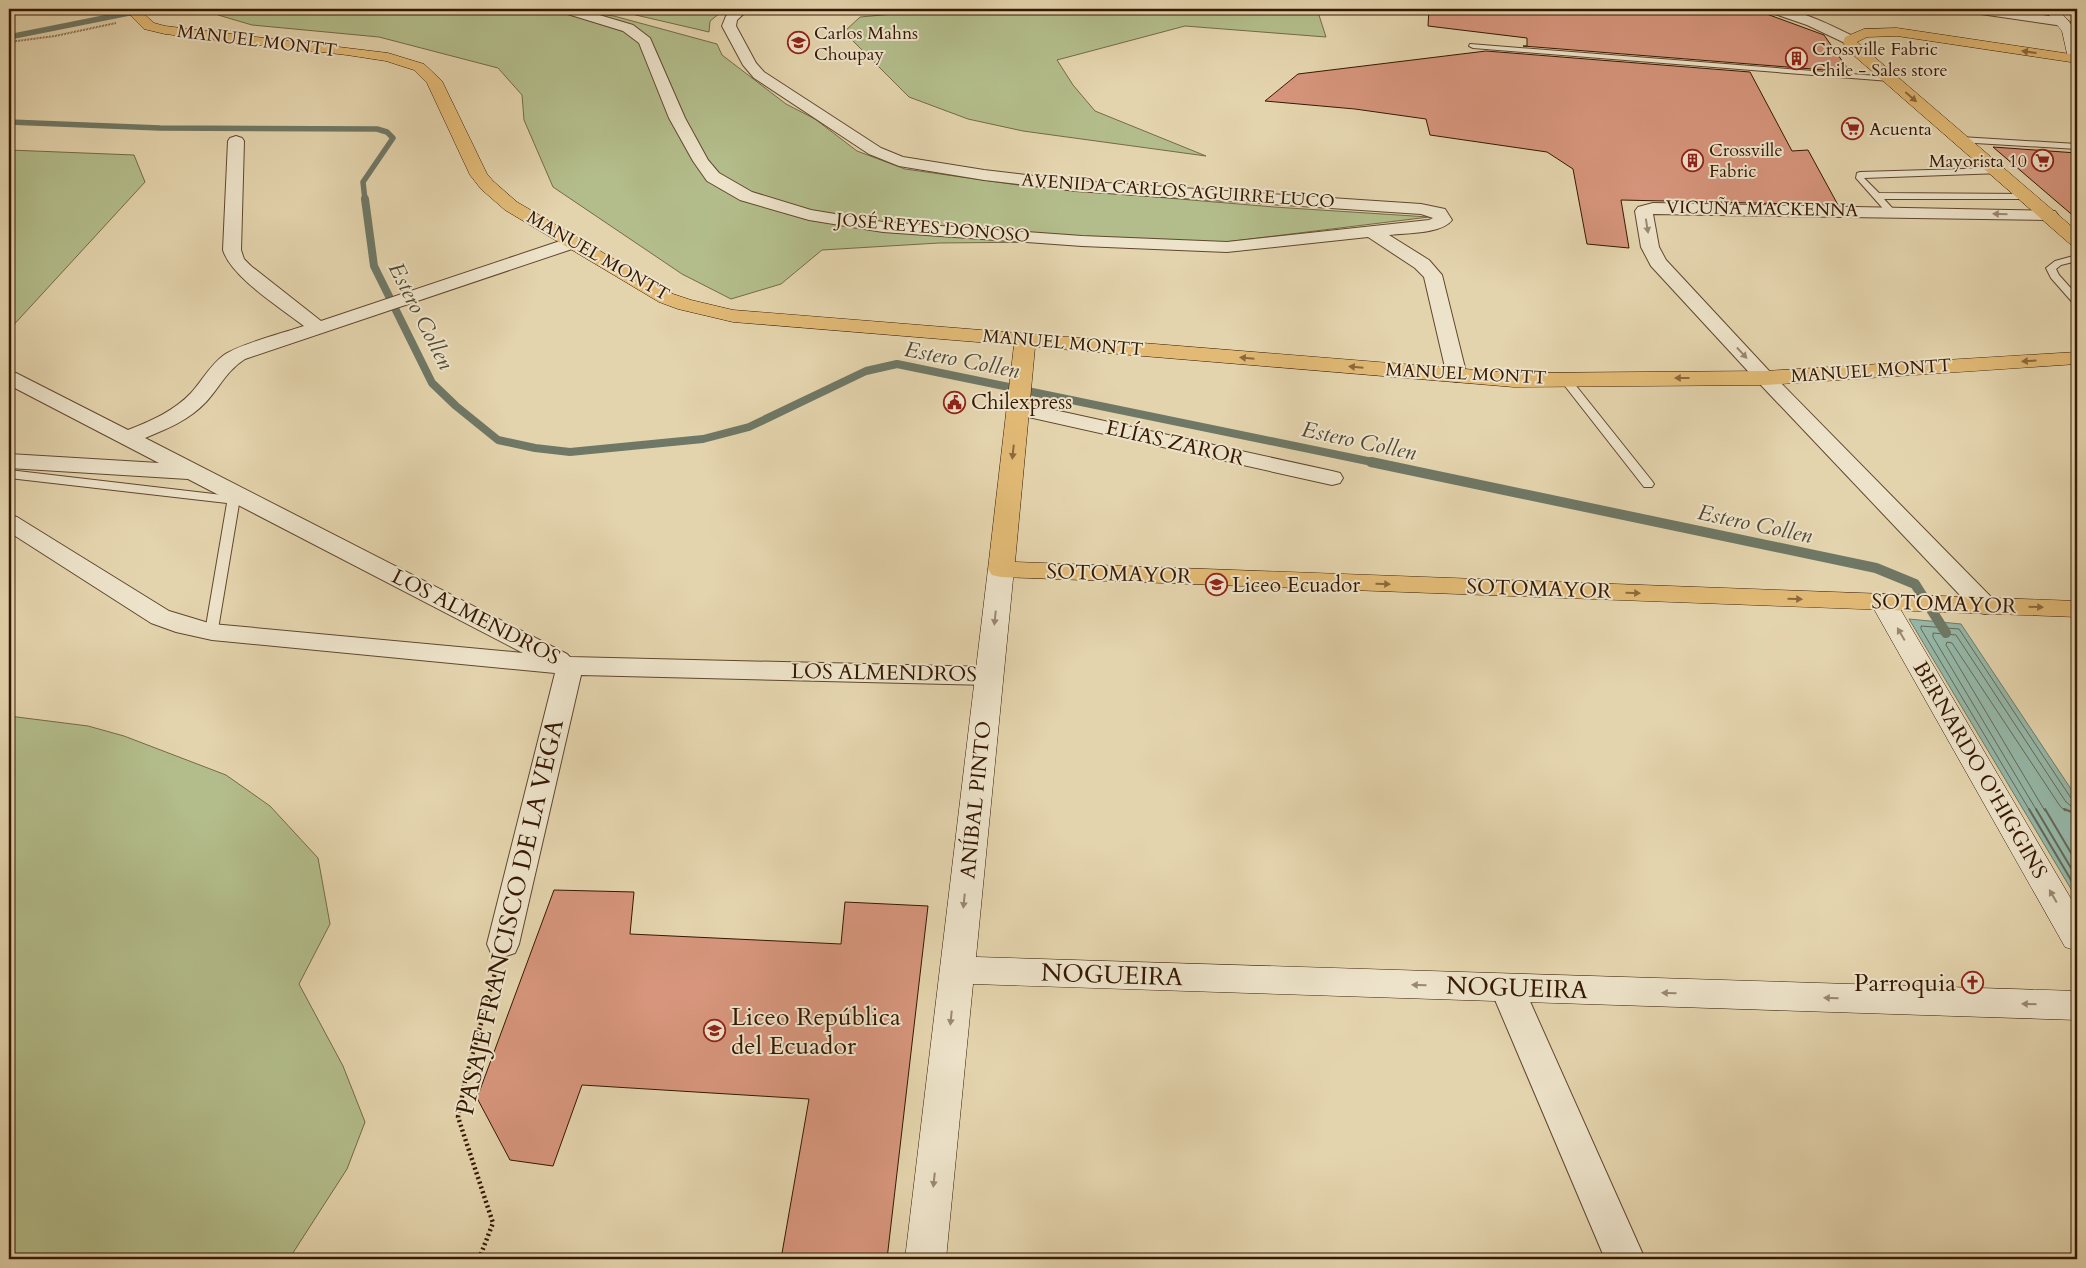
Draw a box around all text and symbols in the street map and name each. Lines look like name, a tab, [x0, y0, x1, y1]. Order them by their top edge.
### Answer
street label: MANUEL MONTT	[176, 19, 338, 63]
place label: Carlos Mahns Choupay	[814, 21, 918, 67]
school or university icon: Carlos Mahns Choupay	[786, 31, 810, 55]
place label: Crossville Fabric Chile - Sales store	[1812, 37, 1948, 83]
building icon: Crossville Fabric Chile - Sales store	[1784, 47, 1808, 71]
one-way arrow	[2021, 47, 2037, 55]
one-way arrow	[1905, 92, 1918, 103]
supermarket icon: Acuenta	[1841, 117, 1865, 141]
place label: Acuenta	[1869, 117, 1932, 142]
place label: Crossville Fabric	[1709, 138, 1783, 184]
building icon: Crossville Fabric	[1681, 148, 1705, 172]
place label: Mayorista 10	[1929, 149, 2027, 174]
supermarket icon: Mayorista 10	[2031, 149, 2055, 173]
street label: AVENIDA CARLOS AGUIRRE LUCO	[1021, 168, 1335, 214]
street label: VICUÑA MACKENNA	[1666, 195, 1859, 223]
street label: MANUEL MONTT	[522, 205, 674, 307]
street label: JOSÉ REYES DONOSO	[832, 207, 1031, 249]
one-way arrow	[1992, 210, 2008, 218]
one-way arrow	[1643, 218, 1651, 234]
water label: Estero Collen	[381, 257, 461, 375]
street label: MANUEL MONTT	[982, 324, 1144, 362]
water label: Estero Collen	[902, 334, 1022, 386]
one-way arrow	[1736, 347, 1748, 359]
street label: MANUEL MONTT	[1790, 353, 1952, 389]
one-way arrow	[1238, 354, 1254, 362]
street label: MANUEL MONTT	[1385, 357, 1547, 391]
one-way arrow	[2020, 357, 2036, 365]
one-way arrow	[1348, 363, 1364, 371]
one-way arrow	[1673, 374, 1689, 382]
place label: Chilexpress	[971, 388, 1072, 417]
public building icon: Chilexpress	[943, 390, 967, 414]
street label: ELÍAS ZAROR	[1103, 413, 1247, 473]
water label: Estero Collen	[1299, 414, 1419, 468]
one-way arrow	[1009, 444, 1017, 460]
water label: Estero Collen	[1695, 497, 1815, 551]
street label: SOTOMAYOR	[1046, 557, 1193, 591]
street label: LOS ALMENDROS	[387, 562, 565, 672]
place label: Liceo Ecuador	[1232, 571, 1360, 600]
street label: SOTOMAYOR	[1466, 572, 1613, 606]
school or university icon: Liceo Ecuador	[1204, 573, 1228, 597]
one-way arrow	[1375, 580, 1391, 588]
street label: SOTOMAYOR	[1871, 587, 2018, 621]
one-way arrow	[1625, 589, 1641, 597]
one-way arrow	[1787, 595, 1803, 603]
one-way arrow	[2028, 604, 2044, 612]
one-way arrow	[991, 610, 999, 626]
one-way arrow	[1897, 627, 1906, 640]
street label: BERNARDO O'HIGGINS	[1906, 656, 2054, 884]
street label: LOS ALMENDROS	[791, 657, 977, 689]
street label: PASAJE FRANCISCO DE LA VEGA	[448, 716, 572, 1118]
street label: ANÍBAL PINTO	[953, 720, 999, 880]
one-way arrow	[2048, 889, 2057, 902]
one-way arrow	[960, 893, 968, 909]
street label: NOGUEIRA	[1040, 956, 1184, 994]
place label: Parroquia	[1854, 966, 1956, 1000]
street label: NOGUEIRA	[1445, 969, 1589, 1007]
church icon: Parroquia	[1960, 971, 1984, 995]
one-way arrow	[1411, 980, 1427, 988]
one-way arrow	[1660, 989, 1676, 997]
one-way arrow	[1823, 994, 1839, 1002]
place label: Liceo República del Ecuador	[731, 1000, 901, 1063]
one-way arrow	[2020, 1000, 2036, 1008]
one-way arrow	[947, 1011, 955, 1027]
school or university icon: Liceo República del Ecuador	[703, 1019, 727, 1043]
one-way arrow	[930, 1172, 938, 1188]

